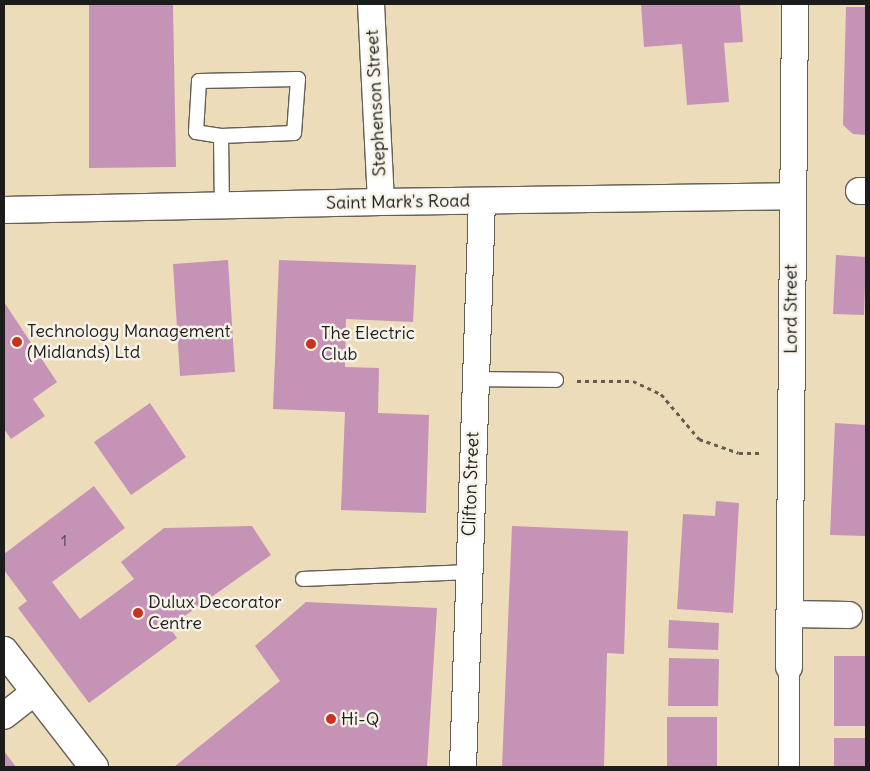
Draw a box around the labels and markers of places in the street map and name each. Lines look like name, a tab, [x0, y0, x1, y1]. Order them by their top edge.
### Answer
place label: Technology Management (Midlands) Ltd	[27, 321, 231, 364]
place label: The Electric Club	[321, 323, 415, 366]
marker: Technology Management (Midlands) Ltd	[11, 336, 23, 348]
marker: The Electric Club	[305, 338, 317, 350]
place label: Dulux Decorator Centre	[148, 592, 281, 634]
marker: Dulux Decorator Centre	[132, 607, 144, 619]
place label: Hi-Q	[341, 708, 379, 730]
marker: Hi-Q	[325, 713, 337, 725]

